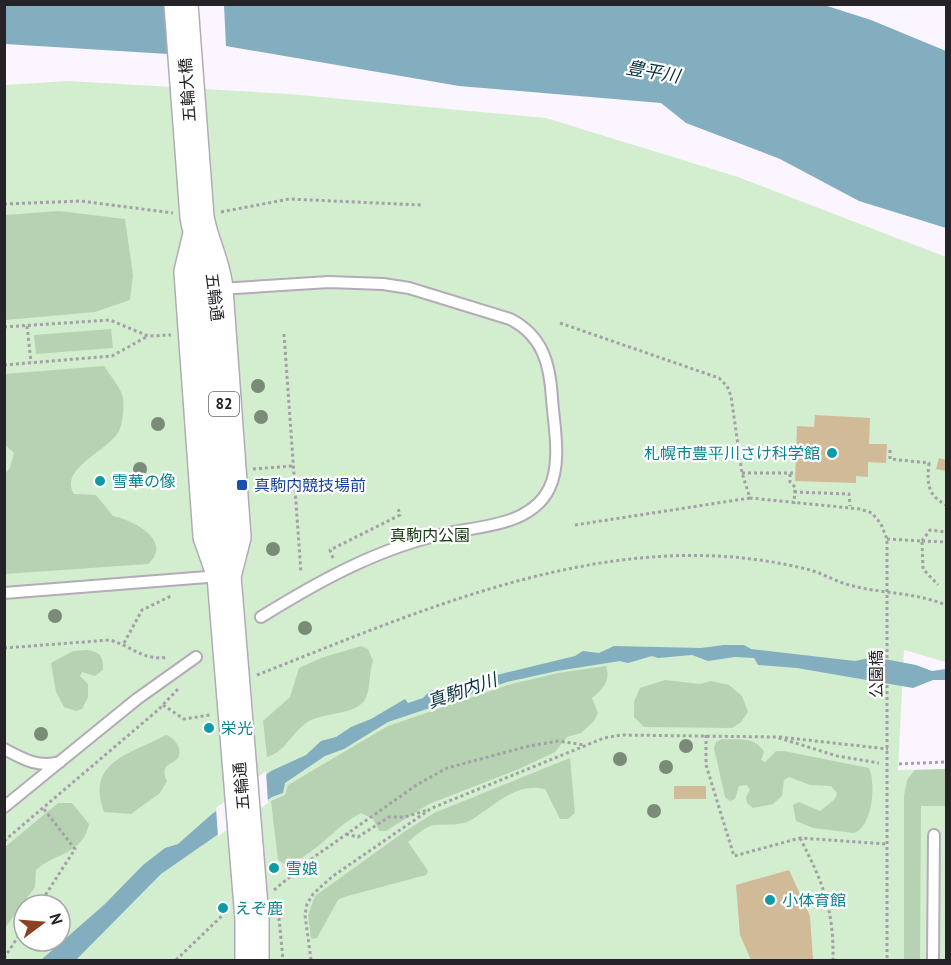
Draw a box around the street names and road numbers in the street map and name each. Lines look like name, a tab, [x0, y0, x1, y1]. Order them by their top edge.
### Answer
street label: 五輪大橋	[175, 57, 199, 123]
street label: 五輪通	[202, 272, 228, 322]
road number: 82	[209, 392, 239, 416]
street label: 公園橋	[866, 650, 886, 698]
street label: 五輪通	[229, 761, 253, 811]

